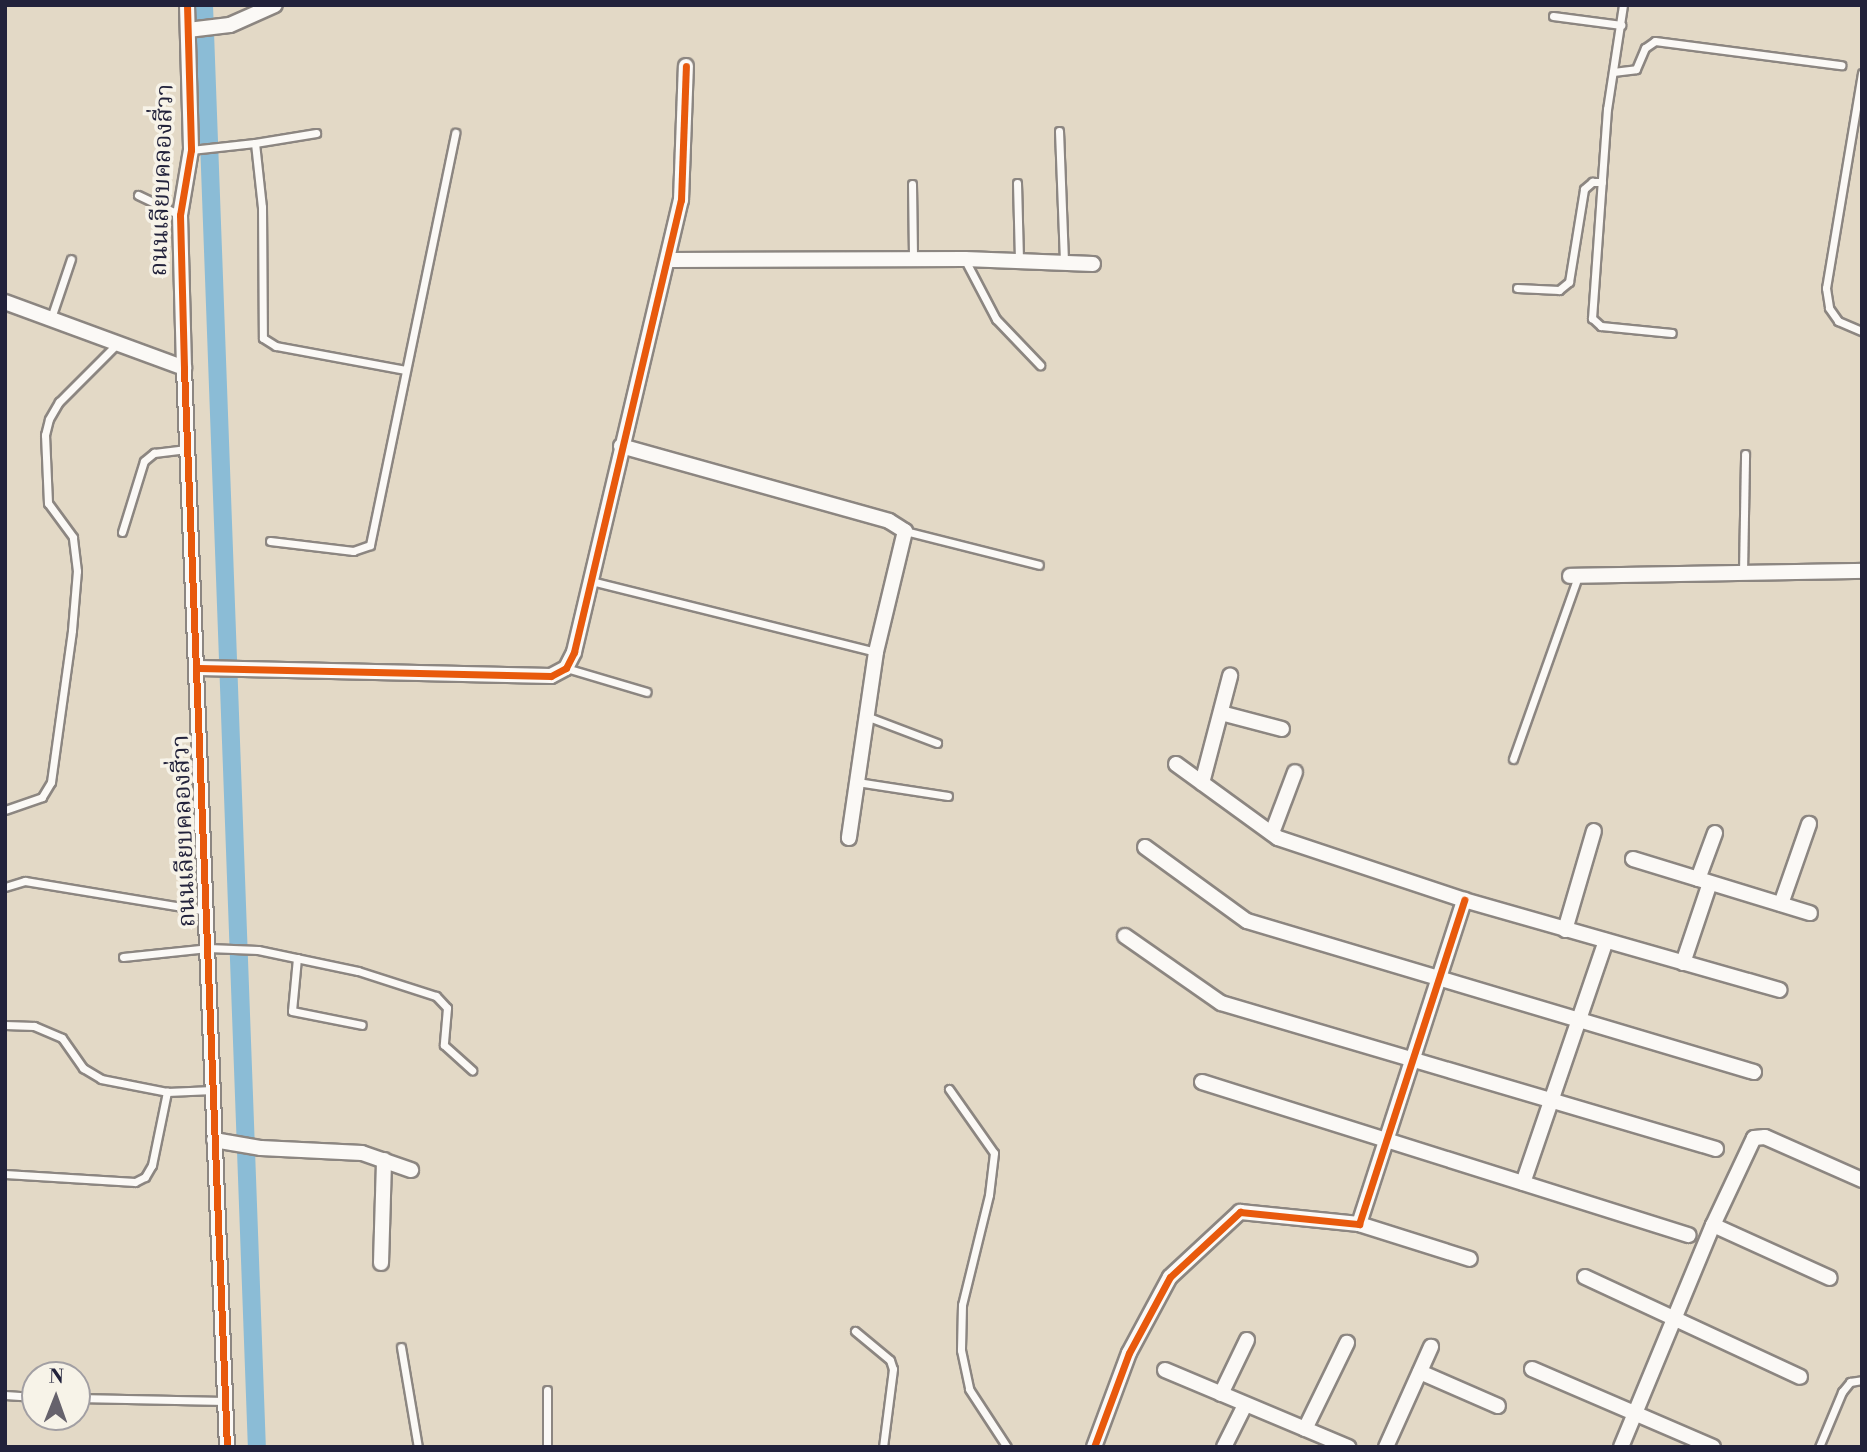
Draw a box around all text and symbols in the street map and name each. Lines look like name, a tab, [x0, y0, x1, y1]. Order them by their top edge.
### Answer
street label: ถนนเลียบคลองสี่วา	[145, 83, 181, 277]
street label: ถนนเลียบคลองสี่วา	[167, 734, 203, 928]
north arrow	[21, 1361, 91, 1431]
text: N	[49, 1365, 64, 1389]

